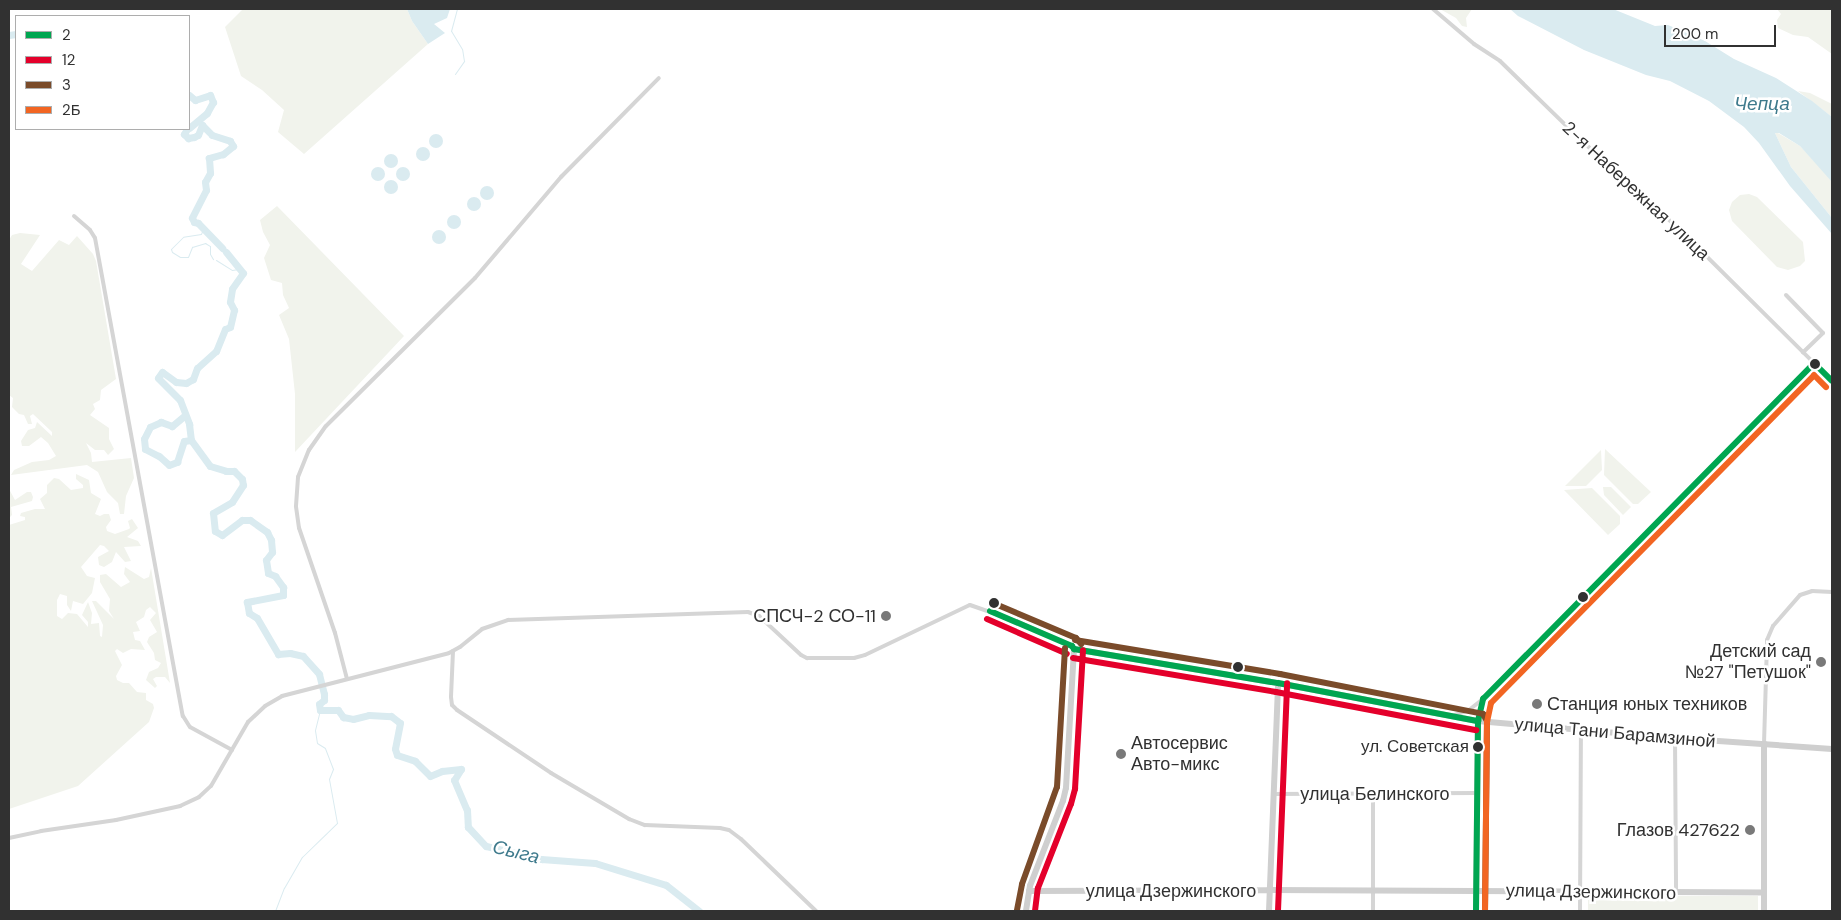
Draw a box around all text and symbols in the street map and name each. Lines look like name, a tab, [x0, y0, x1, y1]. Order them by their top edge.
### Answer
legend	[15, 15, 190, 130]
scale bar	[1666, 15, 1778, 47]
text: 200 m	[1672, 24, 1718, 44]
text: 2	[62, 25, 71, 45]
text: 12	[62, 50, 75, 70]
text: 3	[62, 75, 71, 95]
water label: Чепца	[1734, 93, 1790, 115]
text: 2Б	[62, 100, 80, 120]
street label: 2-я Набережная улица	[1558, 117, 1714, 265]
unlabelled marker	[1810, 359, 1820, 369]
unlabelled marker	[1578, 592, 1588, 602]
unlabelled marker	[989, 598, 999, 608]
place label: СПСЧ-2 СО-11	[753, 605, 876, 627]
marker: СПСЧ-2 СО-11	[880, 610, 892, 622]
place label: Детский сад №27 "Петушок"	[1685, 641, 1811, 684]
marker: Детский сад №27 "Петушок"	[1815, 656, 1827, 668]
unlabelled marker	[1233, 662, 1243, 672]
place label: Станция юных техников	[1547, 693, 1747, 715]
marker: Станция юных техников	[1531, 698, 1543, 710]
street label: улица Тани Барамзиной	[1514, 713, 1716, 753]
place label: Автосервис Авто-микс	[1131, 733, 1228, 776]
place label: ул. Советская	[1361, 737, 1469, 757]
marker: ул. Советская	[1473, 742, 1483, 752]
marker: Автосервис Авто-микс	[1115, 748, 1127, 760]
street label: улица Белинского	[1300, 783, 1450, 805]
place label: Глазов 427622	[1617, 819, 1740, 841]
marker: Глазов 427622	[1744, 824, 1756, 836]
water label: Сыга	[490, 835, 542, 869]
street label: улица Дзержинского	[1086, 880, 1256, 902]
street label: улица Дзержинского	[1506, 880, 1676, 904]

